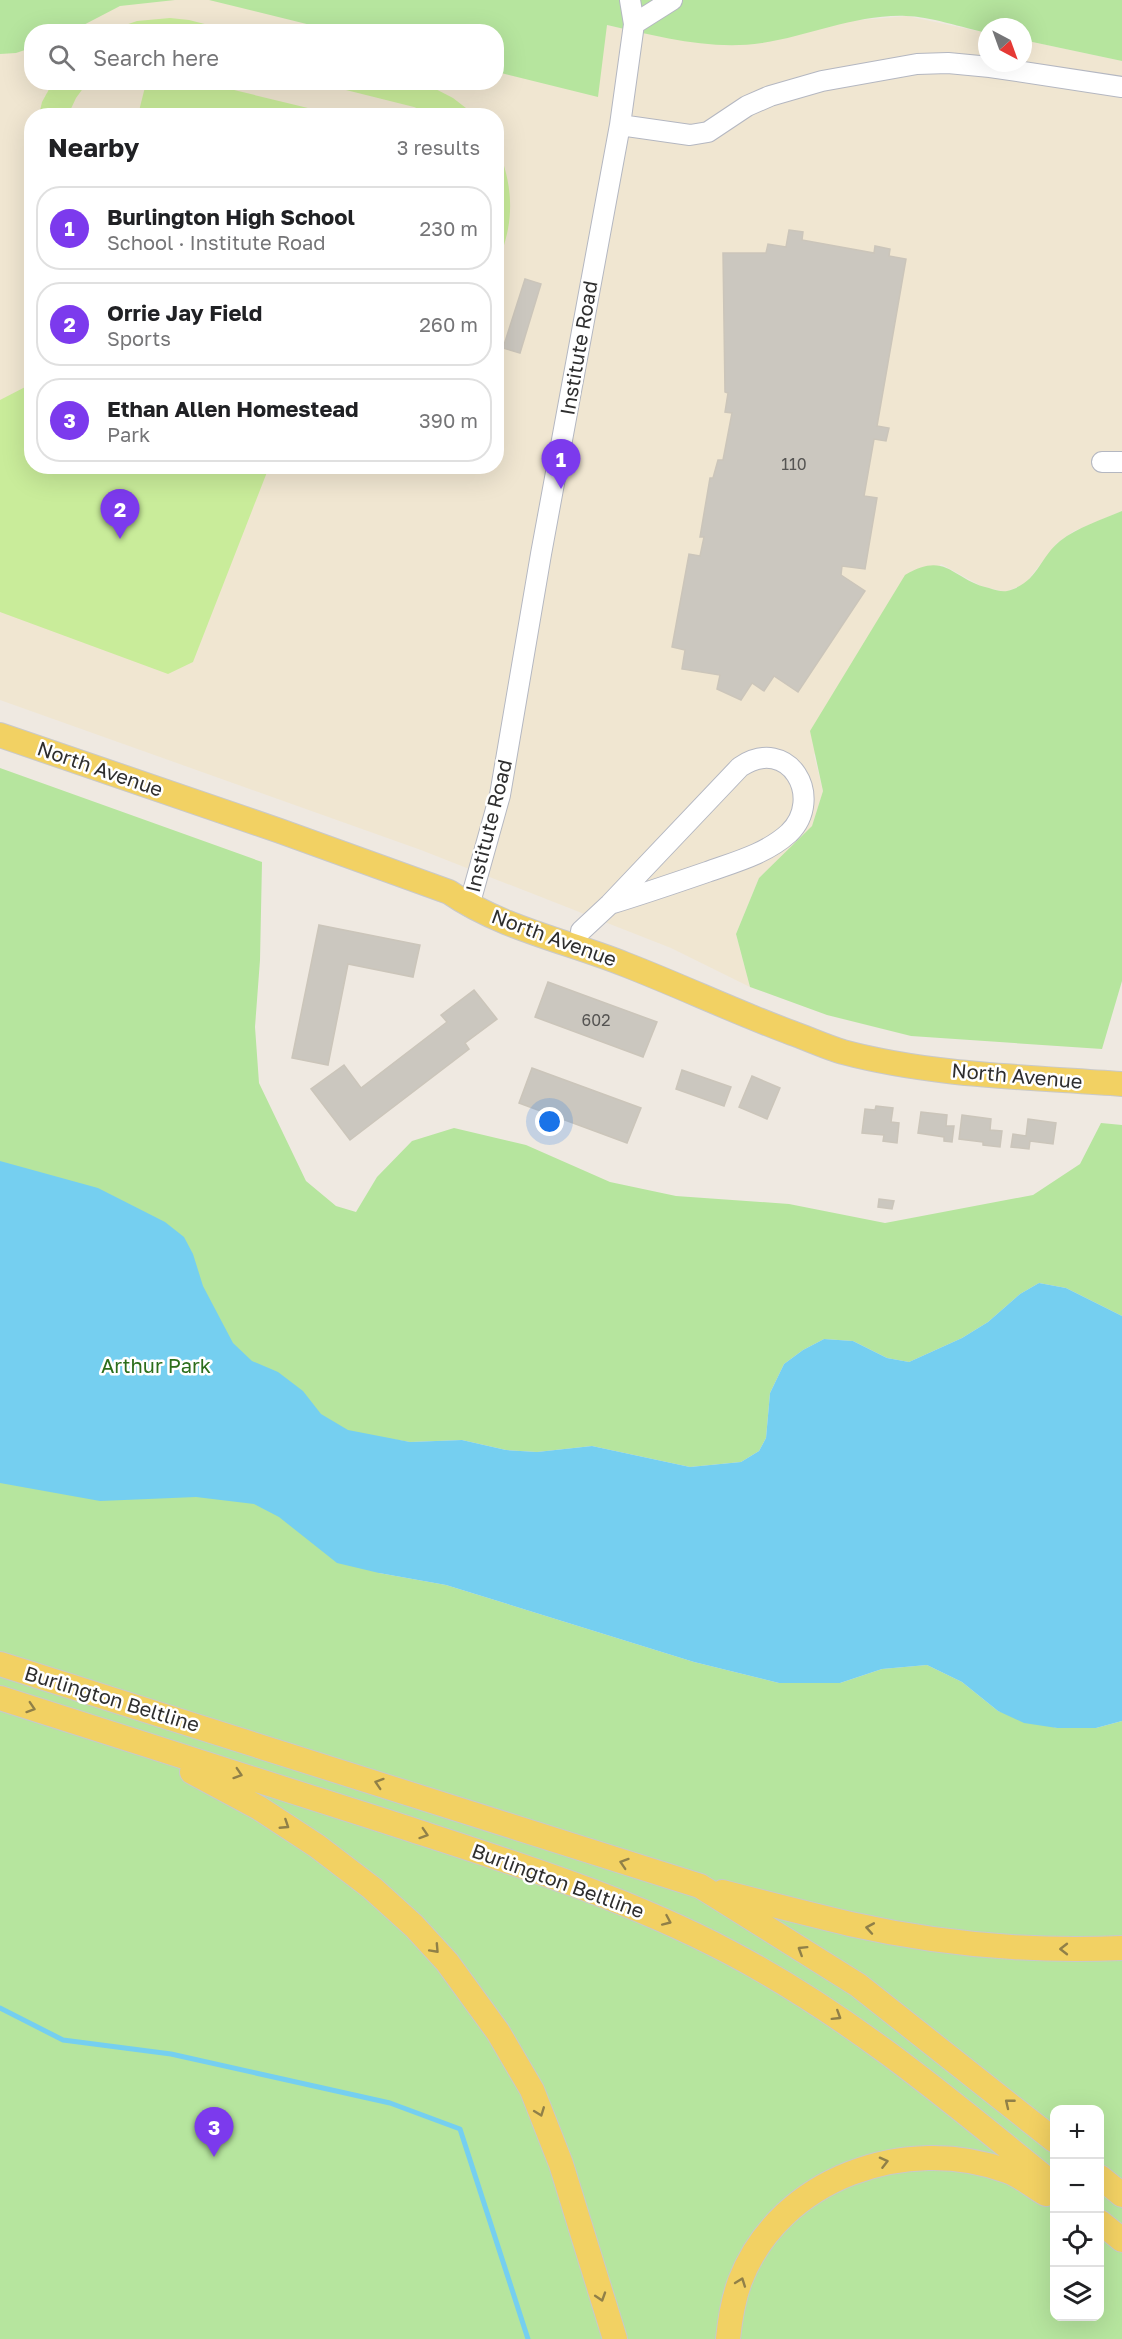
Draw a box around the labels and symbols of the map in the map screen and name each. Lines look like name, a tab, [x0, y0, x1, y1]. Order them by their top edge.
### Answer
north arrow	[978, 18, 1032, 72]
street label: Institute Road	[554, 279, 602, 417]
pin: 1	[542, 440, 580, 489]
house number: 110	[781, 454, 807, 474]
pin: 2	[100, 490, 140, 539]
street label: North Avenue	[34, 735, 166, 801]
street label: Institute Road	[460, 757, 516, 895]
street label: North Avenue	[489, 903, 620, 971]
house number: 602	[582, 1010, 610, 1030]
street label: North Avenue	[951, 1057, 1084, 1093]
your location	[535, 1107, 564, 1136]
park label: Arthur Park	[101, 1353, 211, 1377]
street label: Burlington Beltline	[22, 1660, 203, 1736]
one-way arrow	[25, 1701, 36, 1713]
one-way arrow	[232, 1767, 243, 1780]
one-way arrow	[374, 1778, 385, 1790]
one-way arrow	[278, 1818, 289, 1829]
one-way arrow	[418, 1827, 429, 1839]
street label: Burlington Beltline	[469, 1838, 648, 1922]
one-way arrow	[619, 1858, 630, 1870]
one-way arrow	[660, 1914, 671, 1926]
one-way arrow	[865, 1922, 875, 1935]
one-way arrow	[428, 1942, 439, 1953]
one-way arrow	[1059, 1943, 1068, 1955]
one-way arrow	[798, 1945, 808, 1957]
one-way arrow	[831, 2008, 841, 2020]
one-way arrow	[1005, 2099, 1016, 2110]
one-way arrow	[533, 2106, 546, 2117]
pin: 3	[194, 2108, 234, 2157]
one-way arrow	[879, 2157, 889, 2170]
one-way arrow	[733, 2277, 746, 2288]
one-way arrow	[594, 2291, 606, 2302]

